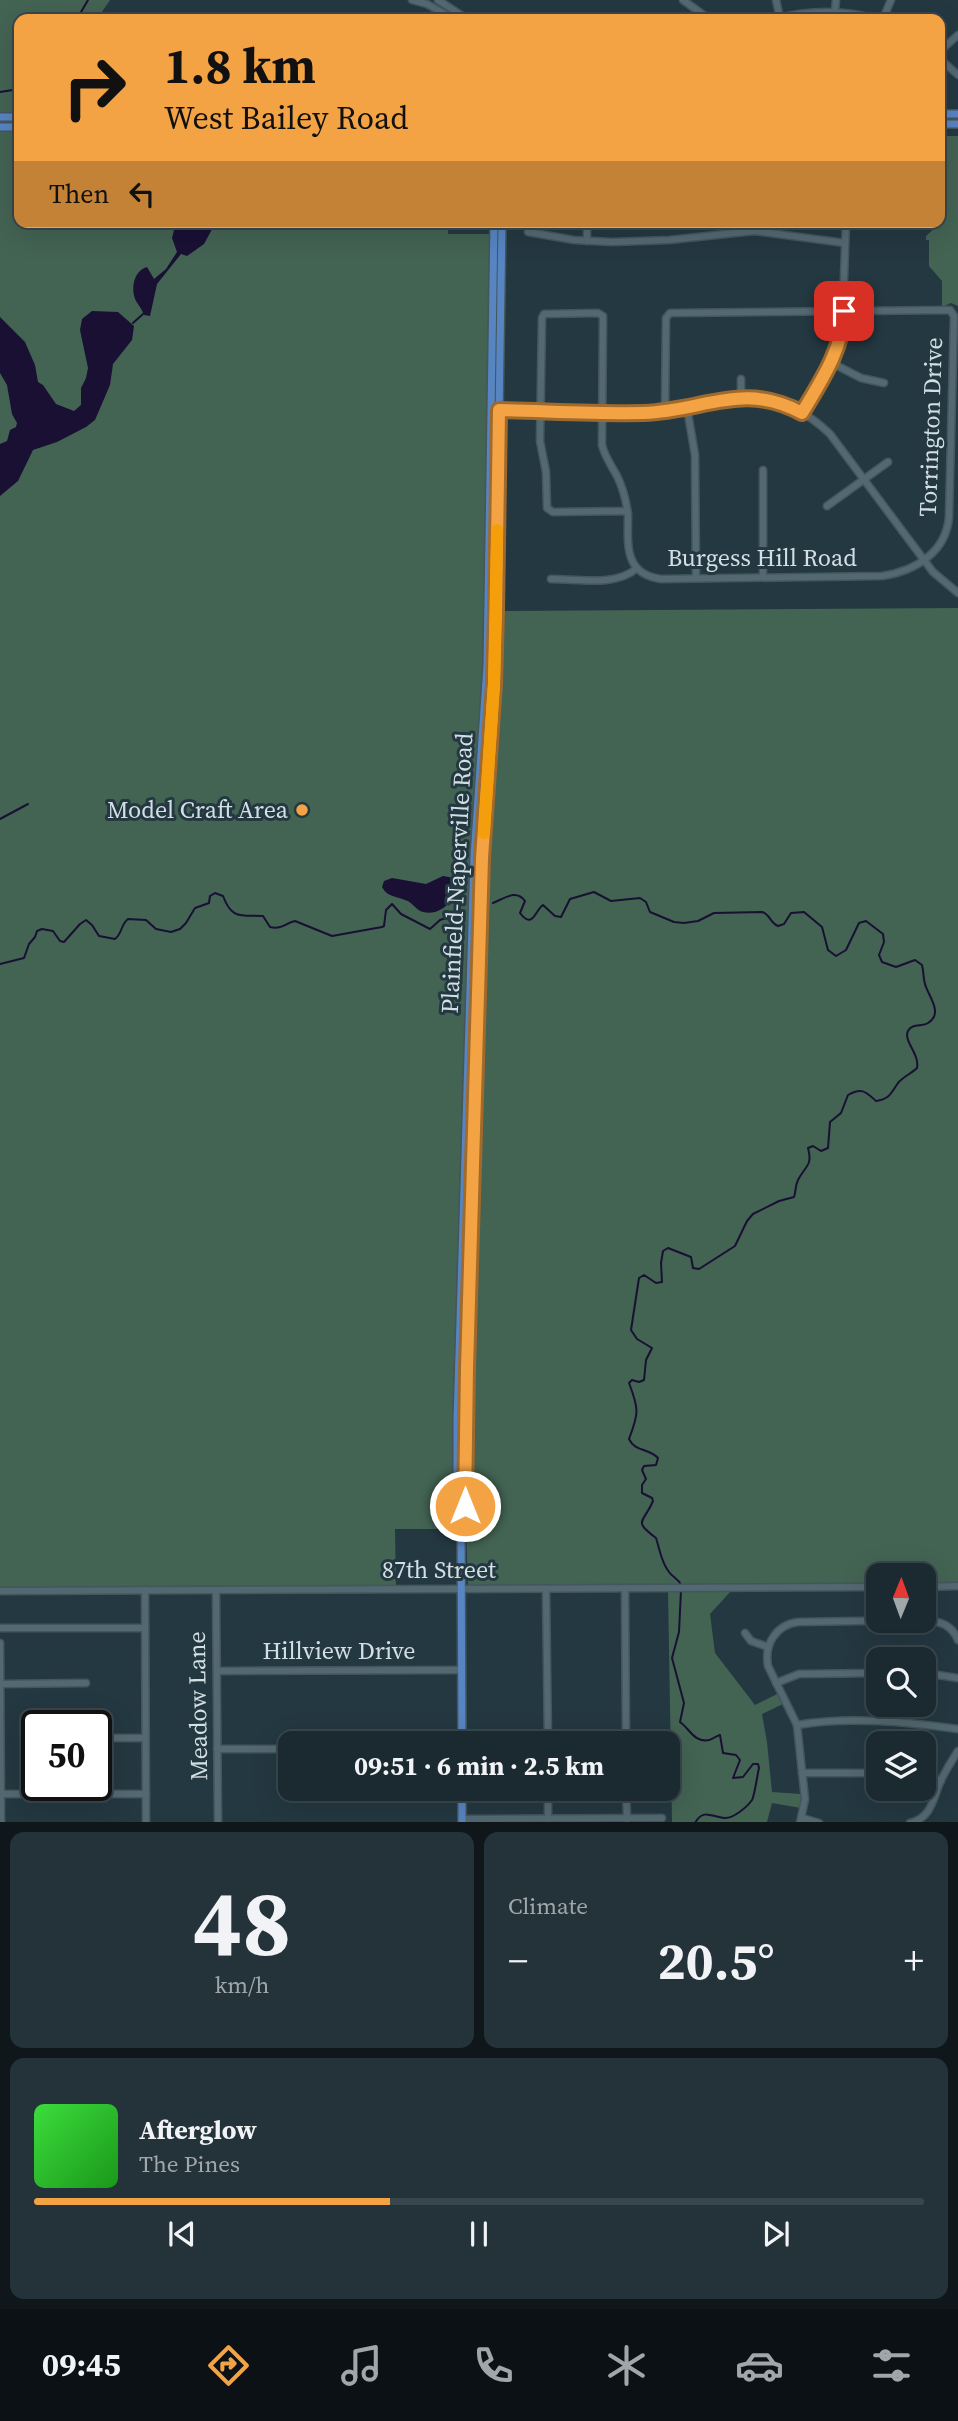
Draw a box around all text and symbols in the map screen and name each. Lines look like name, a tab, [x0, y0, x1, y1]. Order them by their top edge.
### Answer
text: 1.8 km	[164, 32, 316, 99]
icon: right	[49, 42, 140, 133]
text: West Bailey Road	[164, 96, 408, 140]
icon: left	[123, 175, 161, 213]
text: Then	[49, 176, 109, 212]
pin	[814, 281, 874, 341]
icon: arrive	[825, 292, 863, 330]
street label: Torrington Drive	[911, 337, 950, 517]
street label: Burgess Hill Road	[667, 541, 857, 574]
street label: Plainfield-Naperville Road	[433, 731, 480, 1014]
place label: Model Craft Area	[107, 793, 289, 826]
marker: Model Craft Area	[294, 802, 310, 818]
position arrow	[428, 1469, 502, 1543]
street label: 87th Street	[382, 1553, 496, 1586]
north arrow	[866, 1563, 936, 1633]
map controls	[866, 1563, 936, 1801]
street label: Meadow Lane	[180, 1631, 215, 1781]
street label: Hillview Drive	[262, 1634, 416, 1667]
button: search	[866, 1647, 936, 1717]
speed limit sign: 50	[21, 1710, 112, 1801]
button: layers	[866, 1731, 936, 1801]
text: 09:51 · 6 min · 2.5 km	[354, 1748, 604, 1784]
text: 48	[193, 1861, 291, 1985]
text: Climate	[508, 1890, 588, 1922]
text: 20.5°	[657, 1925, 775, 1996]
text: −	[508, 1935, 528, 1987]
text: +	[904, 1935, 924, 1987]
text: km/h	[215, 1969, 269, 2001]
text: Afterglow	[139, 2112, 257, 2148]
text: The Pines	[139, 2148, 240, 2180]
icon: previous	[163, 2215, 201, 2253]
icon: pause	[460, 2215, 498, 2253]
icon: next	[757, 2215, 795, 2253]
icon: directions	[204, 2341, 253, 2390]
icon: music	[337, 2341, 386, 2390]
icon: phone	[469, 2341, 518, 2390]
icon: climate	[602, 2341, 651, 2390]
icon: car	[735, 2341, 784, 2390]
icon: filters	[867, 2341, 916, 2390]
text: 09:45	[42, 2343, 121, 2387]

